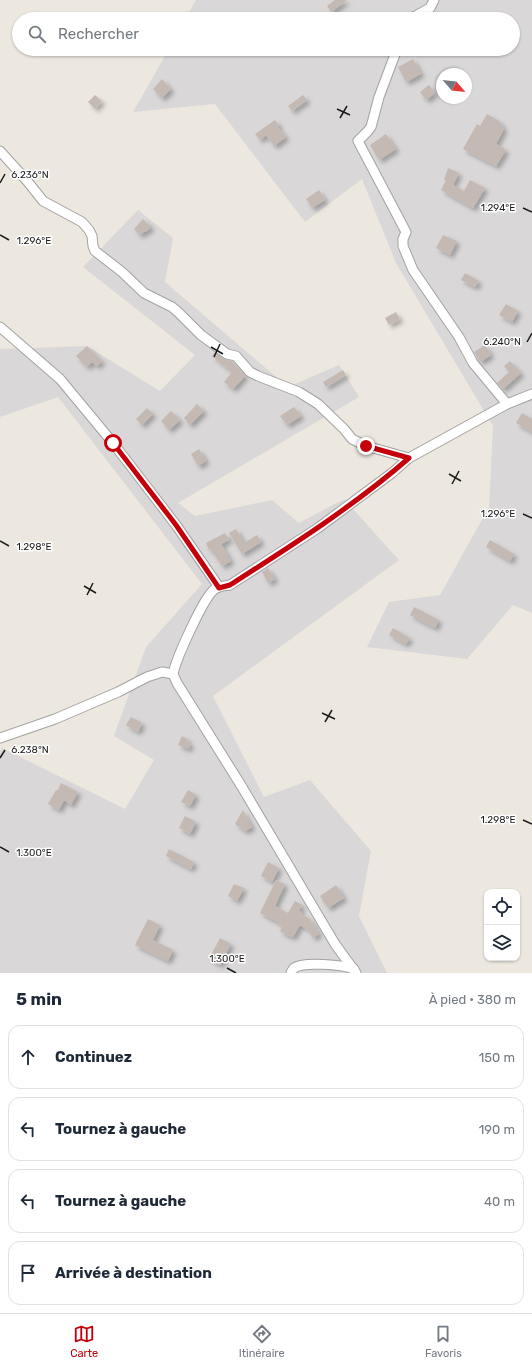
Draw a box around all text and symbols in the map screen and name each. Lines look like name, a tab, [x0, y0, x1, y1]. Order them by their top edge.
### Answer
search box	[12, 12, 520, 56]
icon: search	[26, 23, 48, 45]
text: Rechercher	[58, 25, 139, 43]
north arrow	[436, 68, 472, 104]
text: 6.236°N	[11, 169, 49, 181]
text: 1.294°E	[481, 202, 515, 214]
text: 1.296°E	[17, 235, 51, 247]
text: 6.240°N	[483, 336, 521, 348]
route start	[104, 434, 122, 452]
route end	[357, 437, 375, 455]
text: 1.296°E	[481, 508, 515, 520]
text: 1.298°E	[17, 541, 51, 553]
text: 6.238°N	[11, 744, 49, 756]
text: 1.298°E	[481, 814, 515, 826]
text: 1.300°E	[16, 847, 52, 859]
map controls	[484, 889, 520, 961]
button: locate	[484, 889, 520, 925]
button: layers	[484, 925, 520, 961]
text: 1.300°E	[209, 953, 245, 965]
text: 5 min	[16, 989, 62, 1009]
text: À pied · 380 m	[429, 992, 516, 1007]
icon: ahead	[17, 1046, 39, 1068]
text: Continuez	[55, 1048, 132, 1066]
text: 150 m	[479, 1050, 515, 1065]
icon: left	[17, 1118, 39, 1140]
text: Tournez à gauche	[55, 1120, 186, 1138]
text: 190 m	[479, 1122, 515, 1137]
icon: left	[17, 1190, 39, 1212]
text: Tournez à gauche	[55, 1192, 186, 1210]
text: 40 m	[484, 1194, 515, 1209]
icon: arrive	[17, 1262, 39, 1284]
text: Arrivée à destination	[55, 1264, 212, 1282]
tab: Carte	[70, 1323, 98, 1360]
tab: Itinéraire	[239, 1323, 285, 1360]
tab: Favoris	[425, 1323, 462, 1360]

